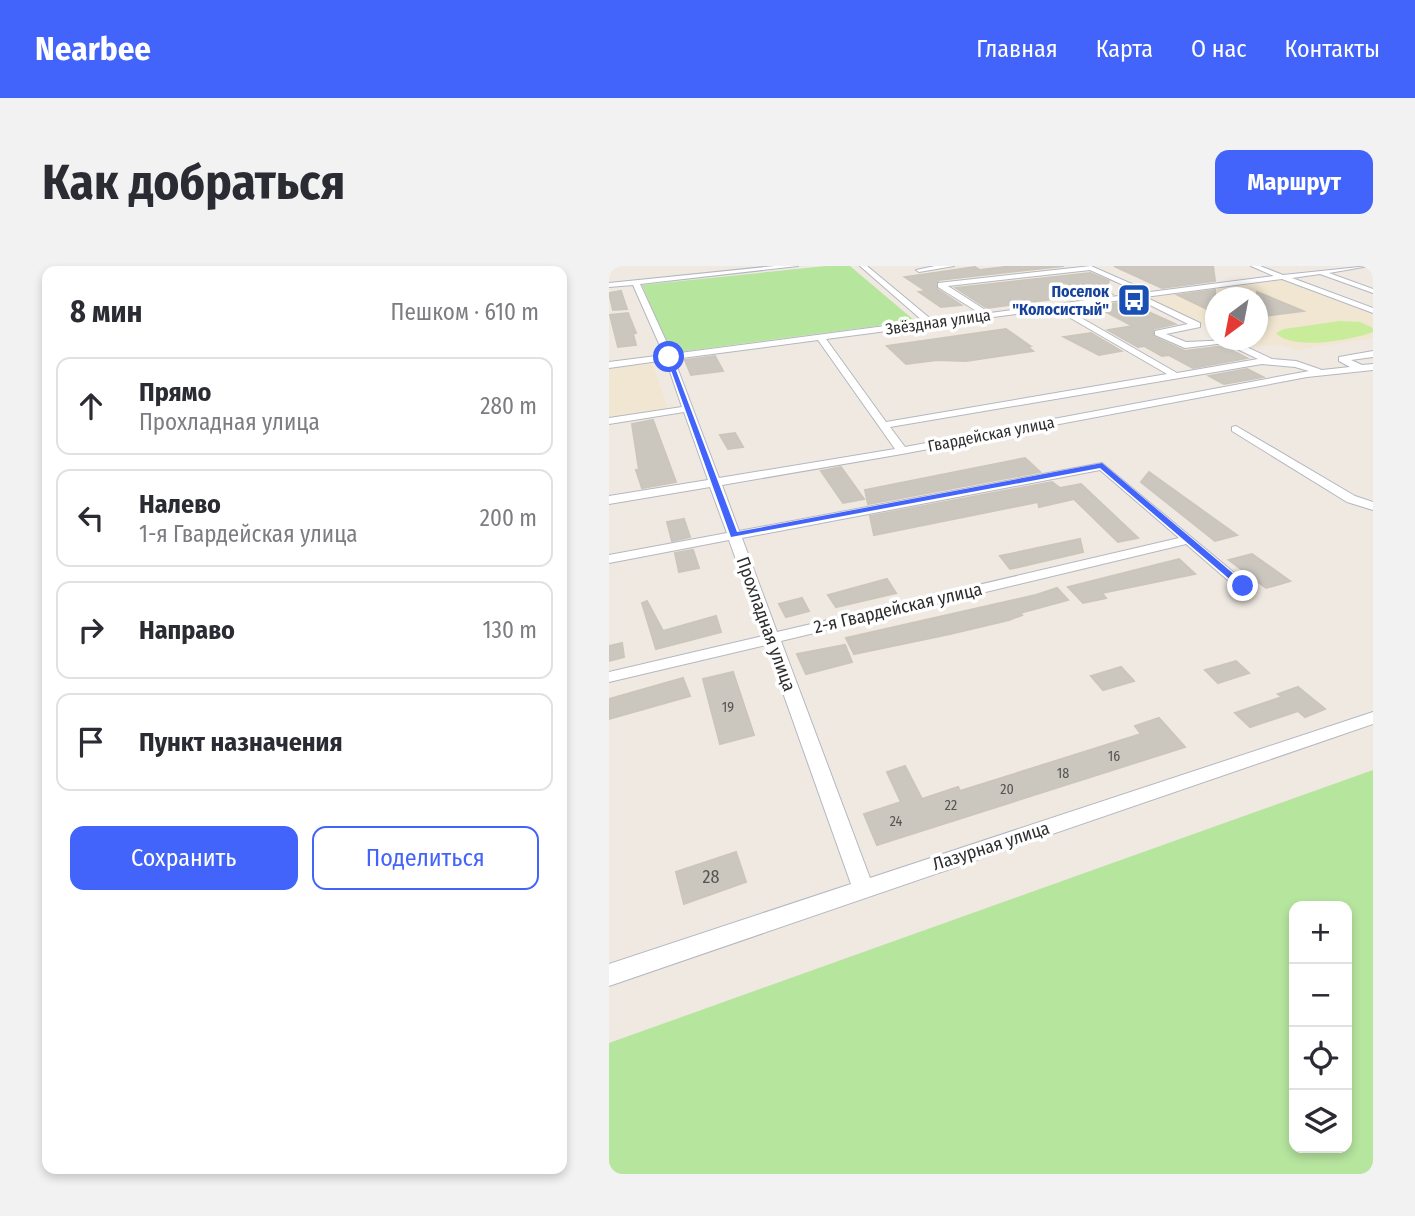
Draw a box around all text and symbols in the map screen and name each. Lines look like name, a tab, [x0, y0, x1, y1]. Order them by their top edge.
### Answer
text: Nearbee	[35, 29, 151, 69]
text: Главная	[976, 35, 1058, 63]
text: Карта	[1096, 35, 1153, 63]
text: О нас	[1191, 35, 1246, 63]
text: Контакты	[1284, 35, 1380, 63]
button: Маршрут	[1215, 150, 1373, 214]
text: Как добраться	[42, 153, 345, 212]
bus stop icon: Поселок "Колосистый"	[1115, 281, 1153, 319]
place label: Поселок "Колосистый"	[1012, 282, 1110, 319]
north arrow	[1205, 287, 1268, 350]
text: 8 мин	[70, 294, 142, 330]
text: Пешком · 610 m	[391, 298, 539, 326]
street label: Звёздная улица	[884, 305, 992, 339]
route start	[653, 341, 684, 372]
text: Прямо	[139, 377, 211, 408]
icon: ahead	[72, 387, 110, 425]
text: 280 m	[480, 392, 537, 420]
text: Прохладная улица	[139, 408, 320, 436]
street label: Гвардейская улица	[926, 412, 1056, 456]
text: Налево	[139, 489, 221, 520]
icon: left	[72, 499, 110, 537]
text: 200 m	[480, 504, 537, 532]
text: 1-я Гвардейская улица	[139, 520, 358, 548]
street label: Прохладная улица	[731, 554, 801, 694]
route end	[1227, 570, 1258, 601]
street label: 2-я Гвардейская улица	[812, 578, 984, 638]
icon: right	[72, 611, 110, 649]
text: Направо	[139, 615, 235, 646]
text: 130 m	[483, 616, 537, 644]
house number: 19	[722, 699, 734, 716]
icon: arrive	[72, 723, 110, 761]
text: Пункт назначения	[139, 727, 343, 758]
house number: 16	[1108, 748, 1120, 765]
house number: 18	[1057, 765, 1069, 782]
house number: 20	[1000, 781, 1014, 798]
house number: 22	[945, 797, 957, 814]
house number: 24	[890, 813, 903, 830]
street label: Лазурная улица	[930, 817, 1052, 875]
button: Сохранить	[70, 826, 298, 890]
button: Поделиться	[312, 826, 539, 890]
house number: 28	[703, 866, 719, 888]
map controls	[1289, 901, 1352, 1153]
button: +	[1289, 901, 1352, 964]
button: −	[1289, 964, 1352, 1027]
button: locate	[1289, 1027, 1352, 1090]
button: layers	[1289, 1090, 1352, 1153]

